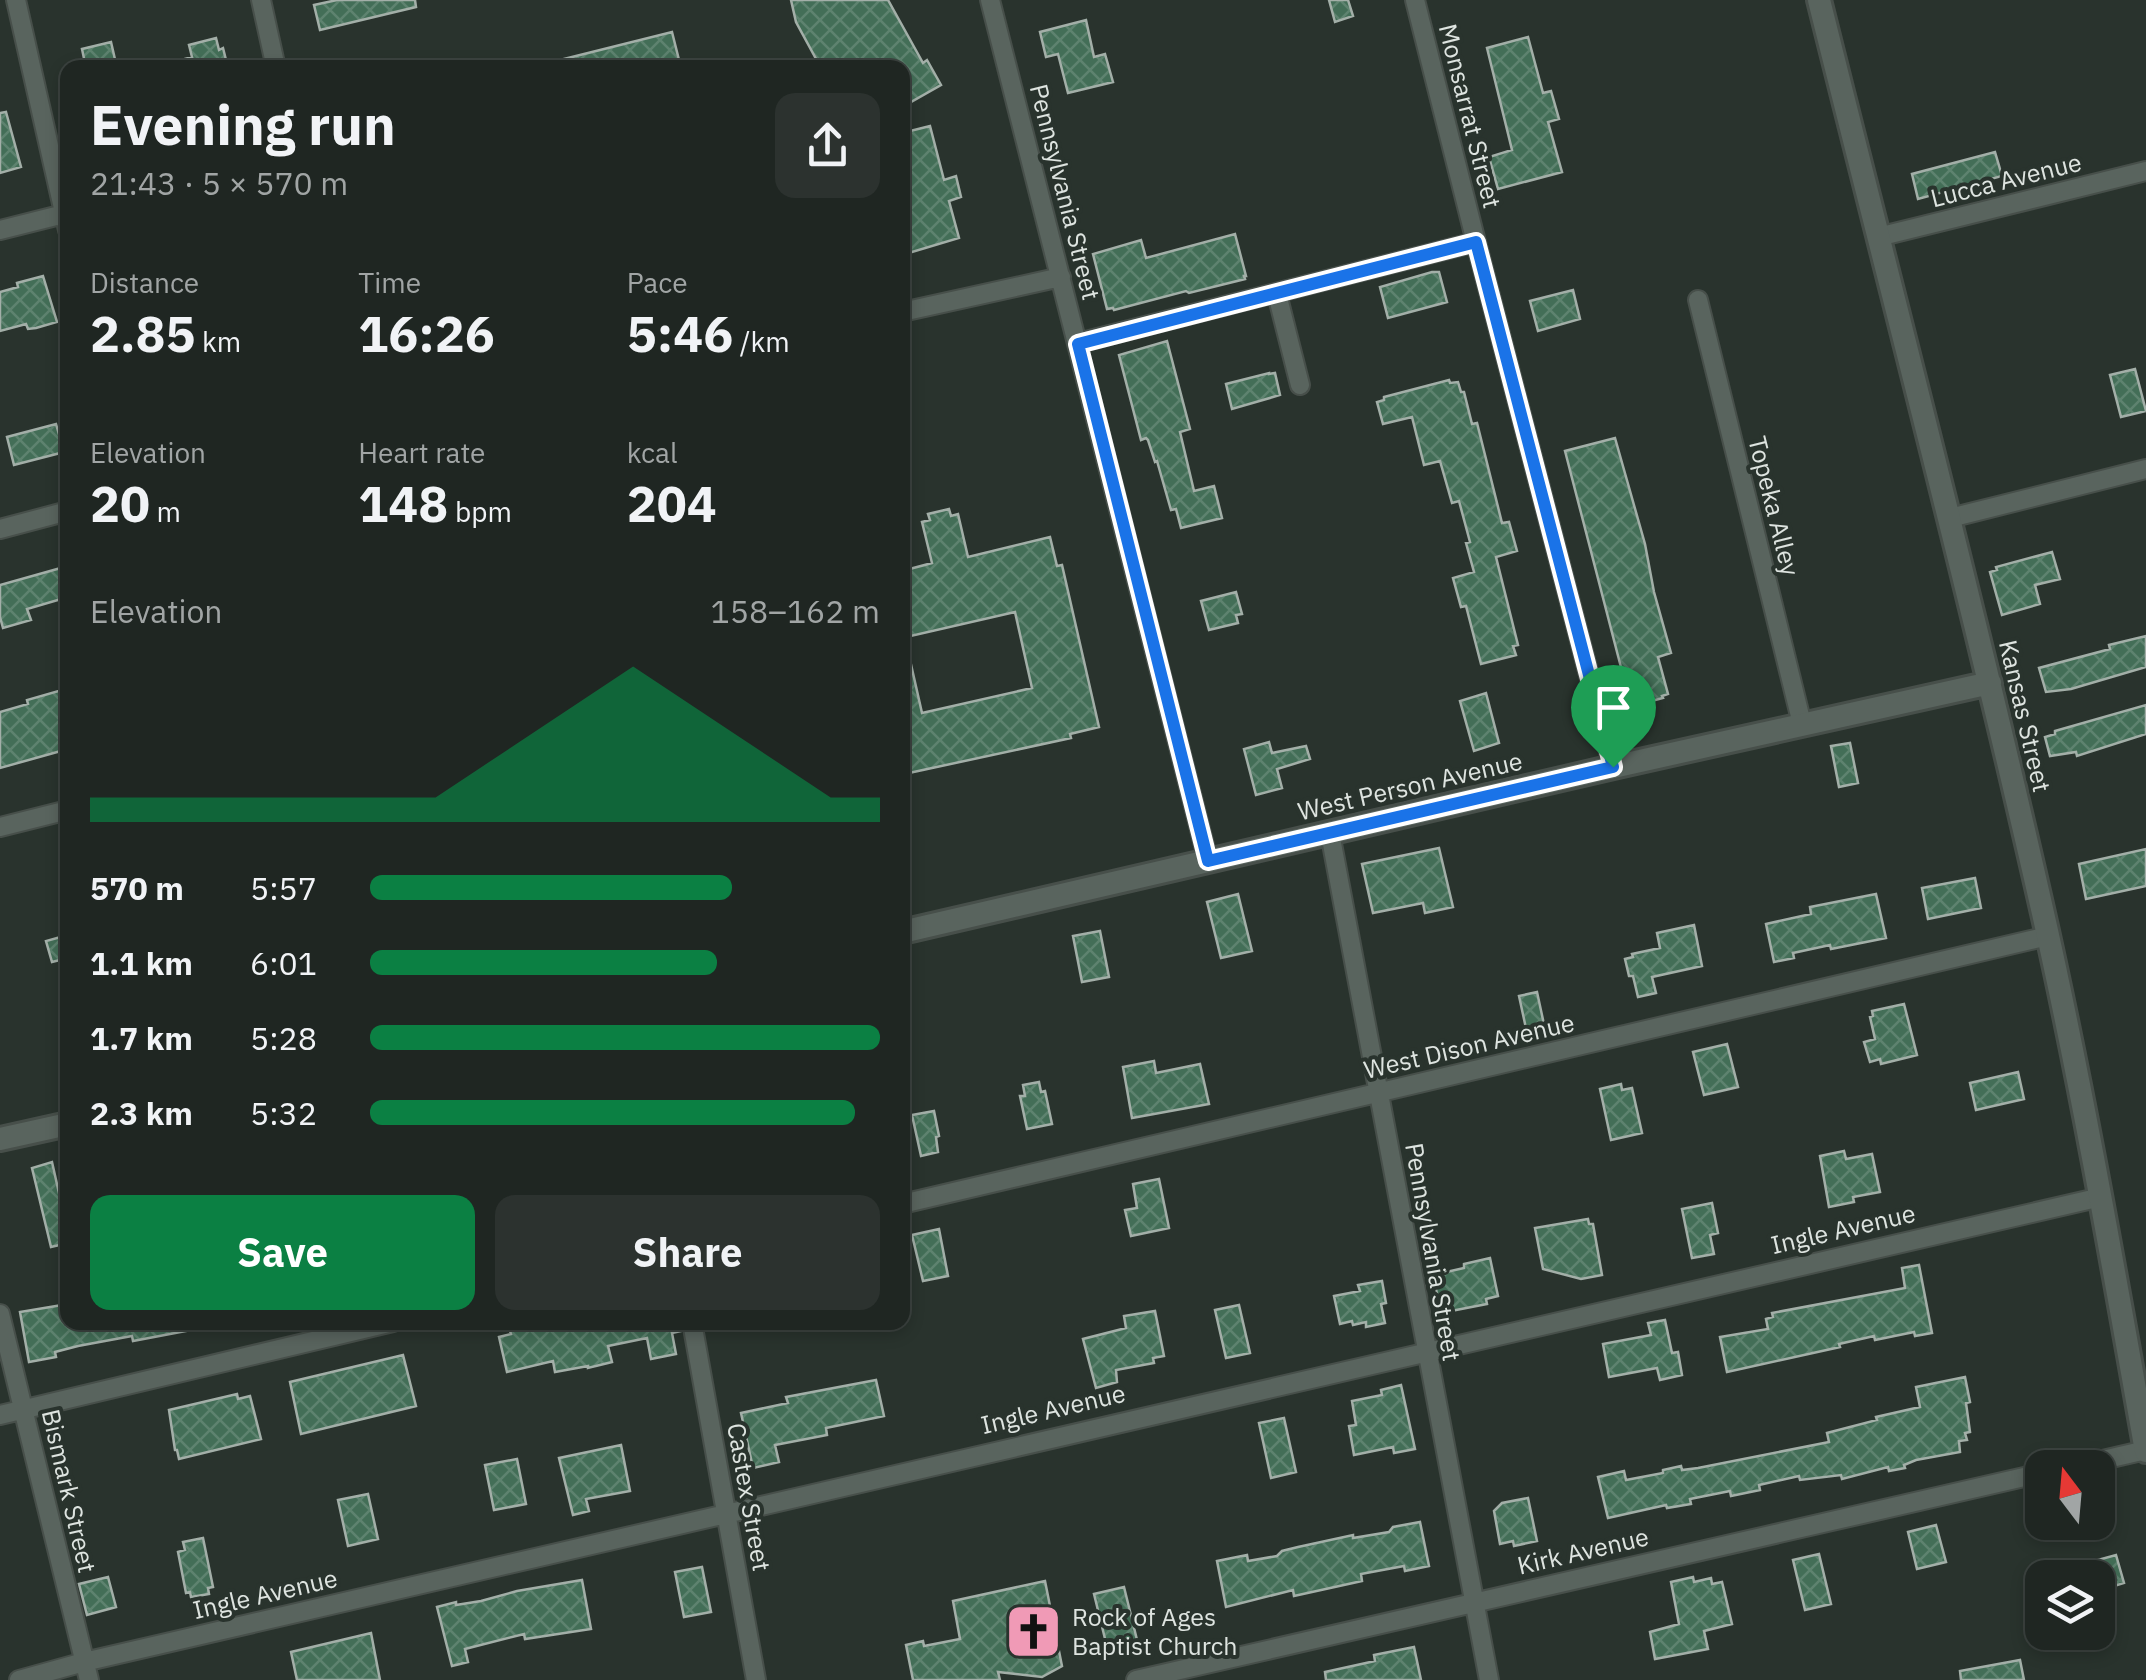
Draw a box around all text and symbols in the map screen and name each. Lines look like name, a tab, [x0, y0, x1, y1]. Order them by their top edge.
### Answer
street label: Monsarrat Street	[1432, 20, 1509, 212]
street label: Pennsylvania Street	[1023, 81, 1108, 303]
text: Evening run	[90, 89, 396, 160]
button: share	[775, 93, 880, 198]
street label: Lucca Avenue	[1927, 145, 2085, 214]
text: 21:43 · 5 × 570 m	[90, 162, 348, 204]
text: Distance	[90, 264, 199, 301]
text: Time	[358, 264, 421, 301]
text: Pace	[627, 264, 688, 301]
text: 2.85	[90, 301, 196, 366]
text: 16:26	[358, 301, 495, 366]
text: 5:46	[627, 301, 733, 366]
text: km	[196, 323, 241, 360]
text: /km	[733, 323, 790, 360]
street label: Topeka Alley	[1741, 433, 1808, 580]
text: Elevation	[90, 434, 206, 471]
text: Heart rate	[358, 434, 485, 471]
text: kcal	[627, 434, 678, 471]
text: 20	[90, 471, 150, 536]
text: 148	[358, 471, 448, 536]
text: 204	[627, 471, 717, 536]
text: m	[150, 493, 181, 530]
text: bpm	[448, 493, 512, 530]
text: Elevation	[90, 590, 223, 632]
text: 158–162 m	[710, 590, 880, 632]
street label: Kansas Street	[1992, 637, 2059, 795]
pin	[1571, 665, 1656, 768]
icon: arrive	[1586, 680, 1641, 735]
street label: West Person Avenue	[1294, 744, 1525, 827]
text: 570 m	[90, 867, 184, 909]
text: 5:57	[250, 867, 317, 909]
text: 1.1 km	[90, 942, 193, 984]
text: 6:01	[250, 942, 317, 984]
street label: West Dison Avenue	[1360, 1005, 1577, 1086]
text: 1.7 km	[90, 1017, 193, 1059]
text: 5:28	[250, 1017, 317, 1059]
text: 2.3 km	[90, 1092, 193, 1134]
text: 5:32	[250, 1092, 317, 1134]
street label: Pennsylvania Street	[1398, 1140, 1469, 1364]
button: Save	[90, 1195, 475, 1310]
button: Share	[495, 1195, 880, 1310]
street label: Ingle Avenue	[1767, 1196, 1918, 1261]
street label: Ingle Avenue	[977, 1376, 1128, 1441]
street label: Bismark Street	[35, 1406, 104, 1576]
street label: Castex Street	[720, 1420, 779, 1574]
north arrow	[2025, 1450, 2115, 1540]
map controls	[2025, 1450, 2115, 1650]
street label: Kirk Avenue	[1514, 1519, 1652, 1582]
button: layers	[2025, 1560, 2115, 1650]
street label: Ingle Avenue	[189, 1561, 340, 1626]
place label: Rock of Ages Baptist Church	[1072, 1600, 1237, 1662]
church icon: Rock of Ages Baptist Church	[1003, 1601, 1063, 1661]

